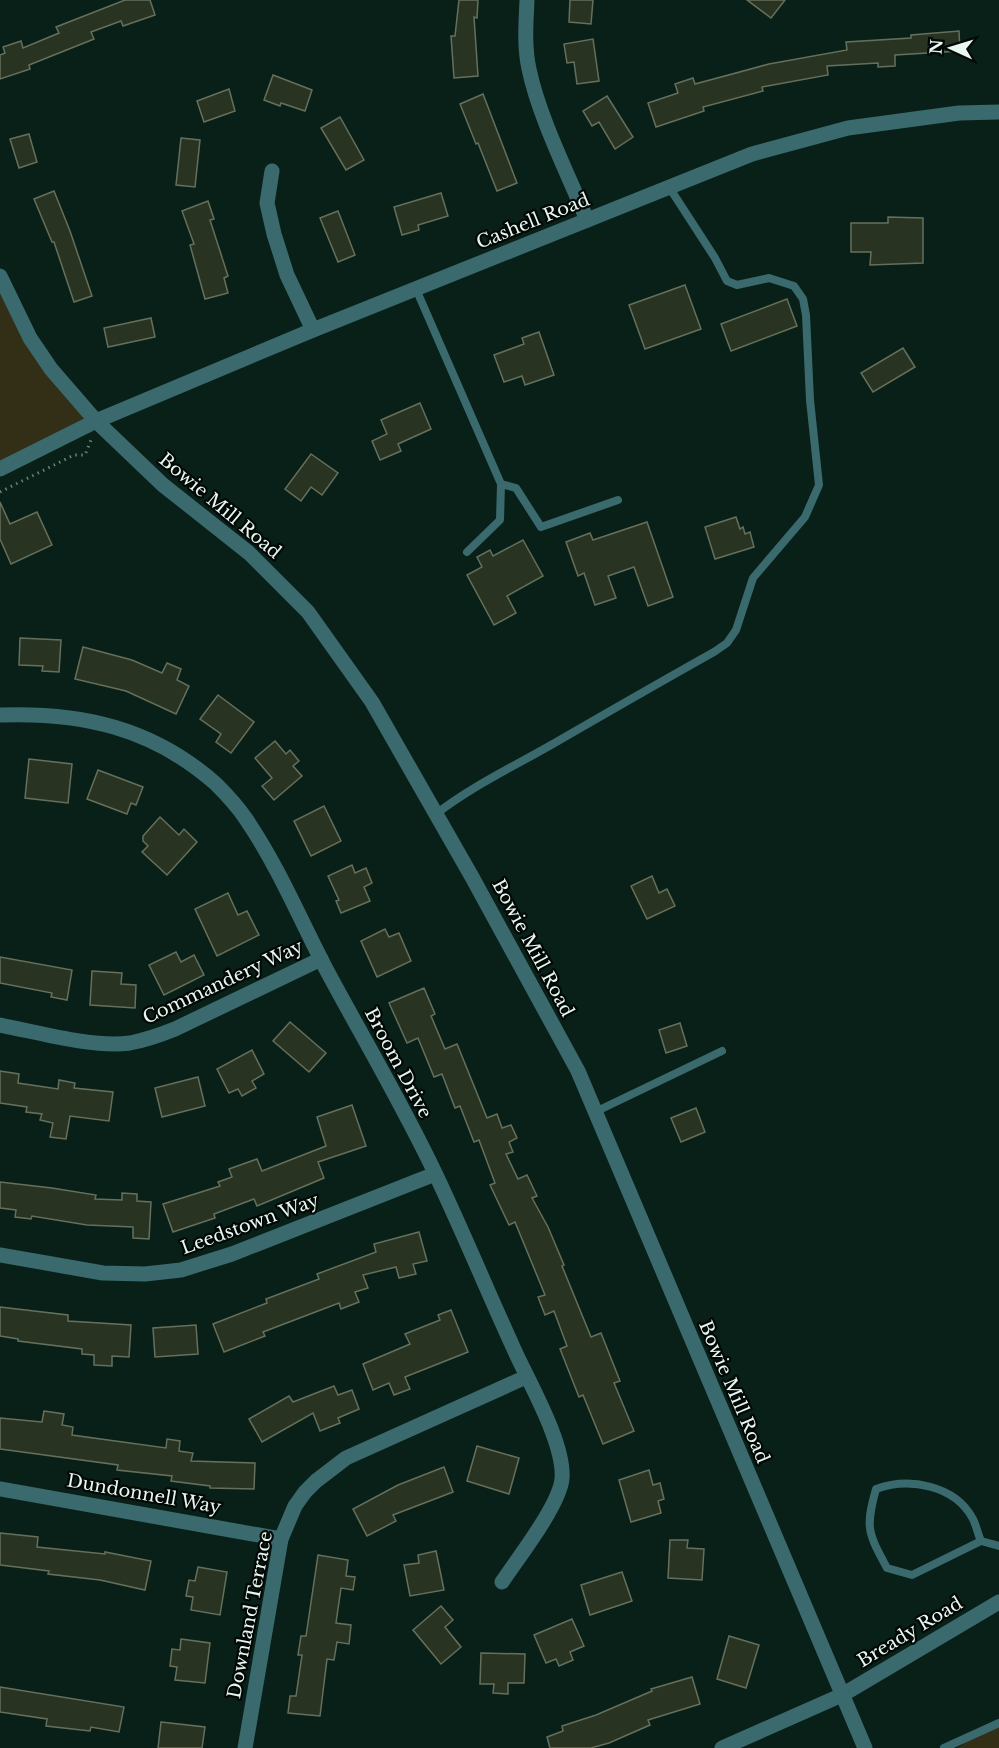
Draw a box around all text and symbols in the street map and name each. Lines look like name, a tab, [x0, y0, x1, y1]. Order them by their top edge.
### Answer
north arrow	[921, 18, 981, 78]
text: N	[926, 39, 947, 55]
street label: Cashell Road	[473, 188, 593, 254]
street label: Bowie Mill Road	[154, 448, 286, 564]
street label: Bowie Mill Road	[487, 875, 579, 1021]
street label: Commandery Way	[139, 935, 307, 1029]
street label: Broom Drive	[360, 1004, 436, 1122]
street label: Leedstown Way	[178, 1189, 322, 1259]
street label: Bowie Mill Road	[694, 1317, 774, 1467]
street label: Dundonnell Way	[65, 1470, 223, 1518]
street label: Downland Terrace	[223, 1529, 277, 1701]
street label: Bready Road	[854, 1592, 966, 1672]

